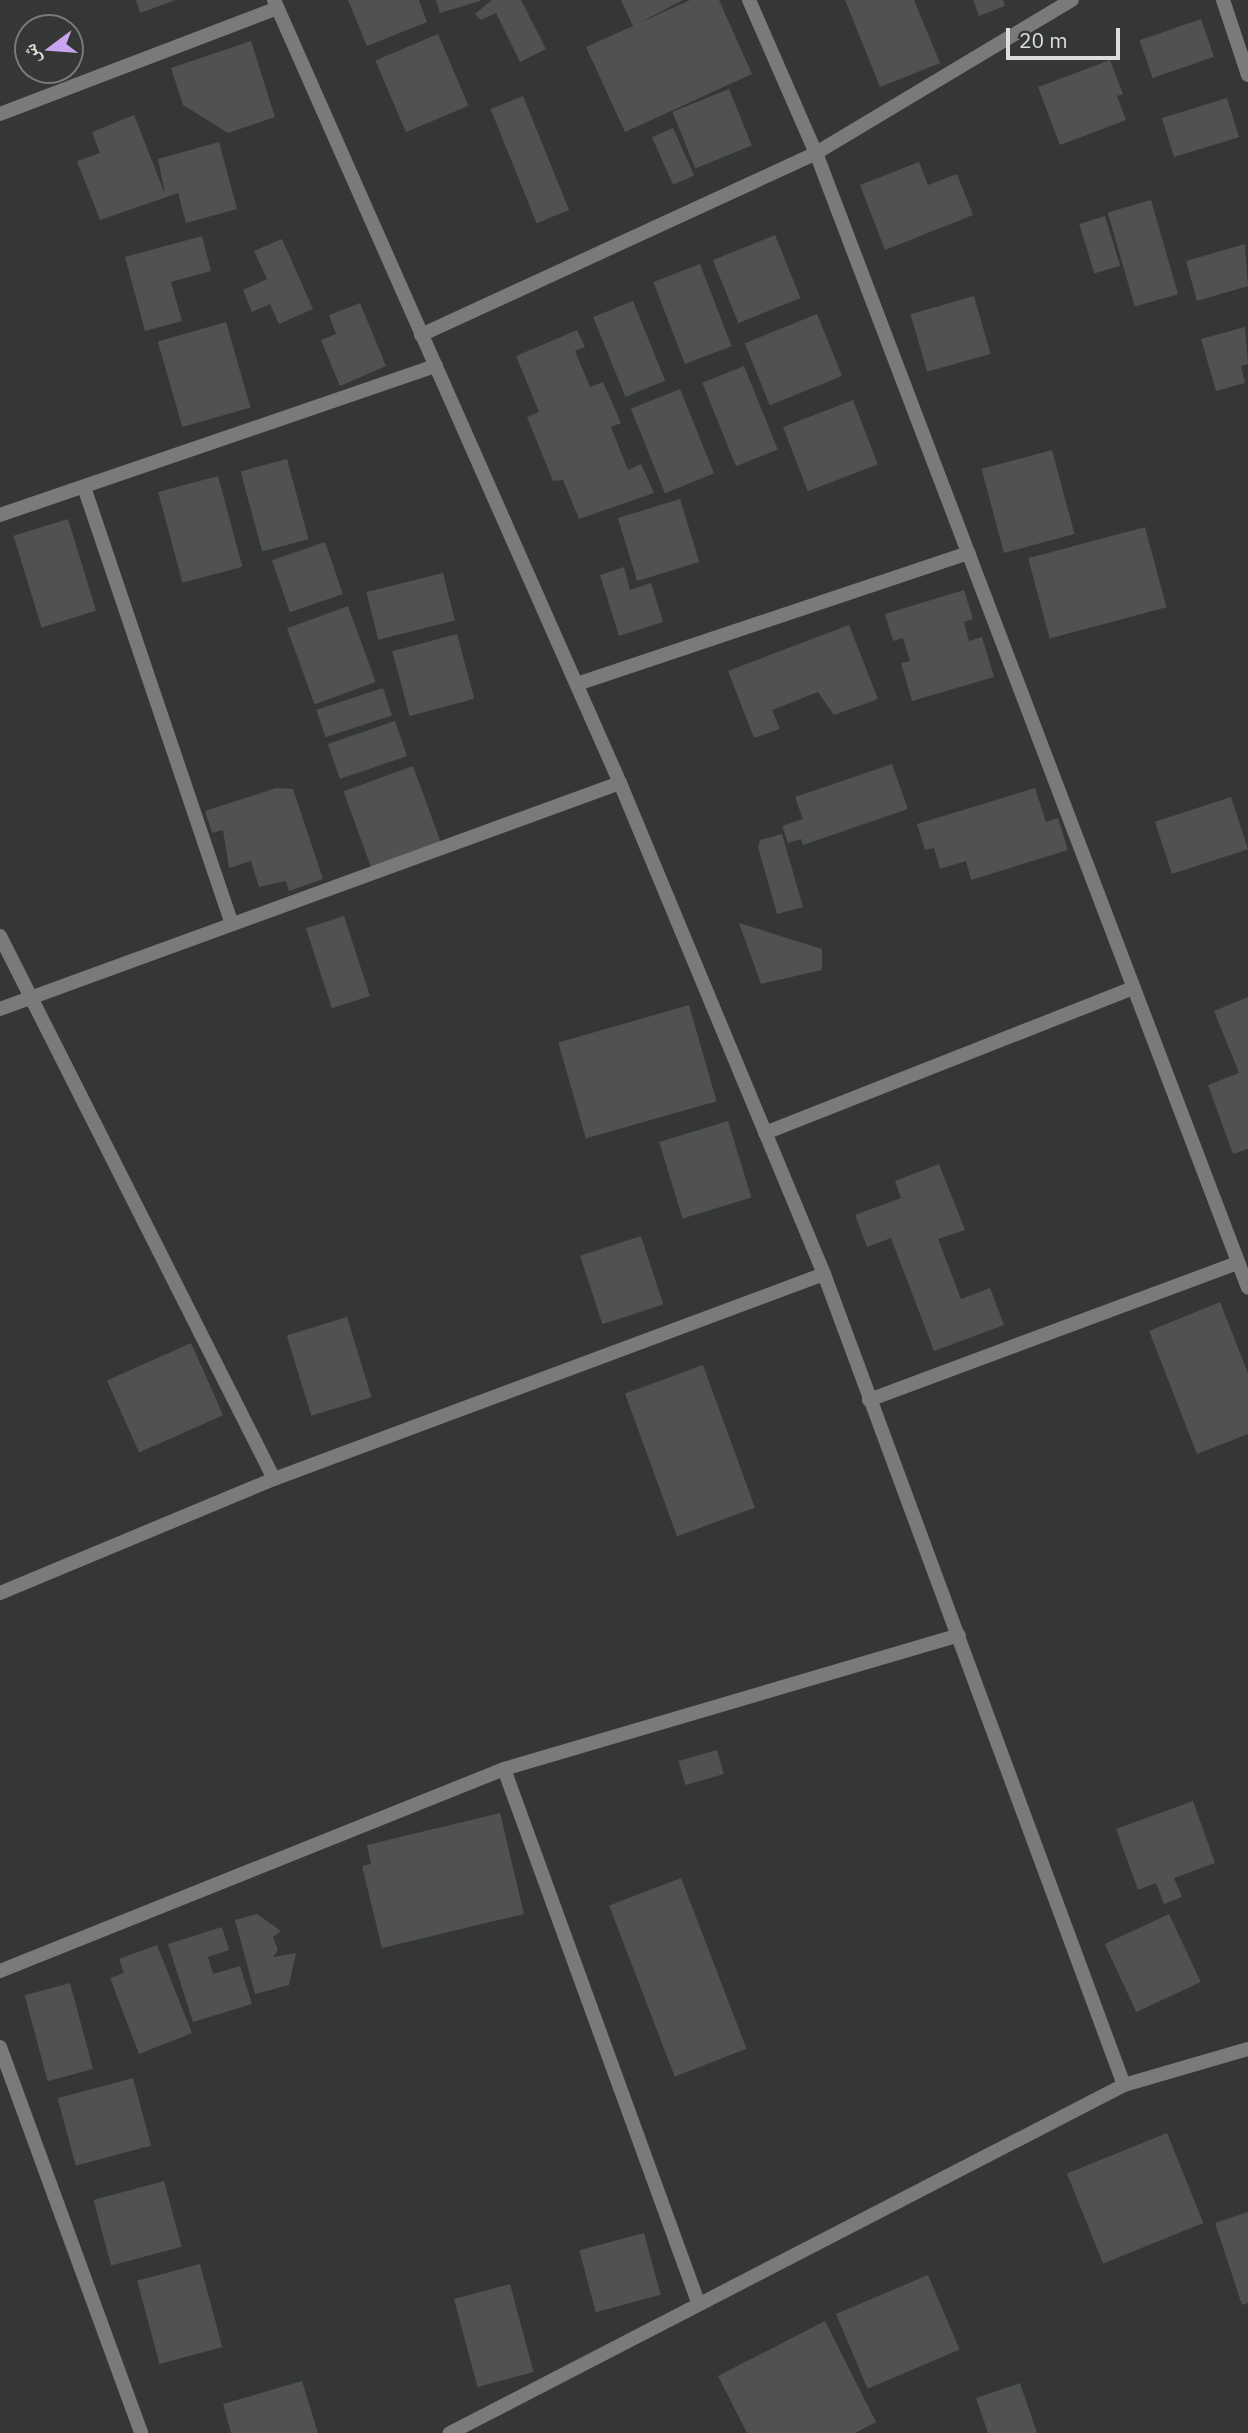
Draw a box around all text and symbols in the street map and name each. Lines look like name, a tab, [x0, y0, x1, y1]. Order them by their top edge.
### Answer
north arrow	[14, 14, 84, 84]
scale bar	[1010, 14, 1124, 58]
text: 20 m	[1019, 26, 1068, 54]
text: ش	[16, 41, 45, 67]

